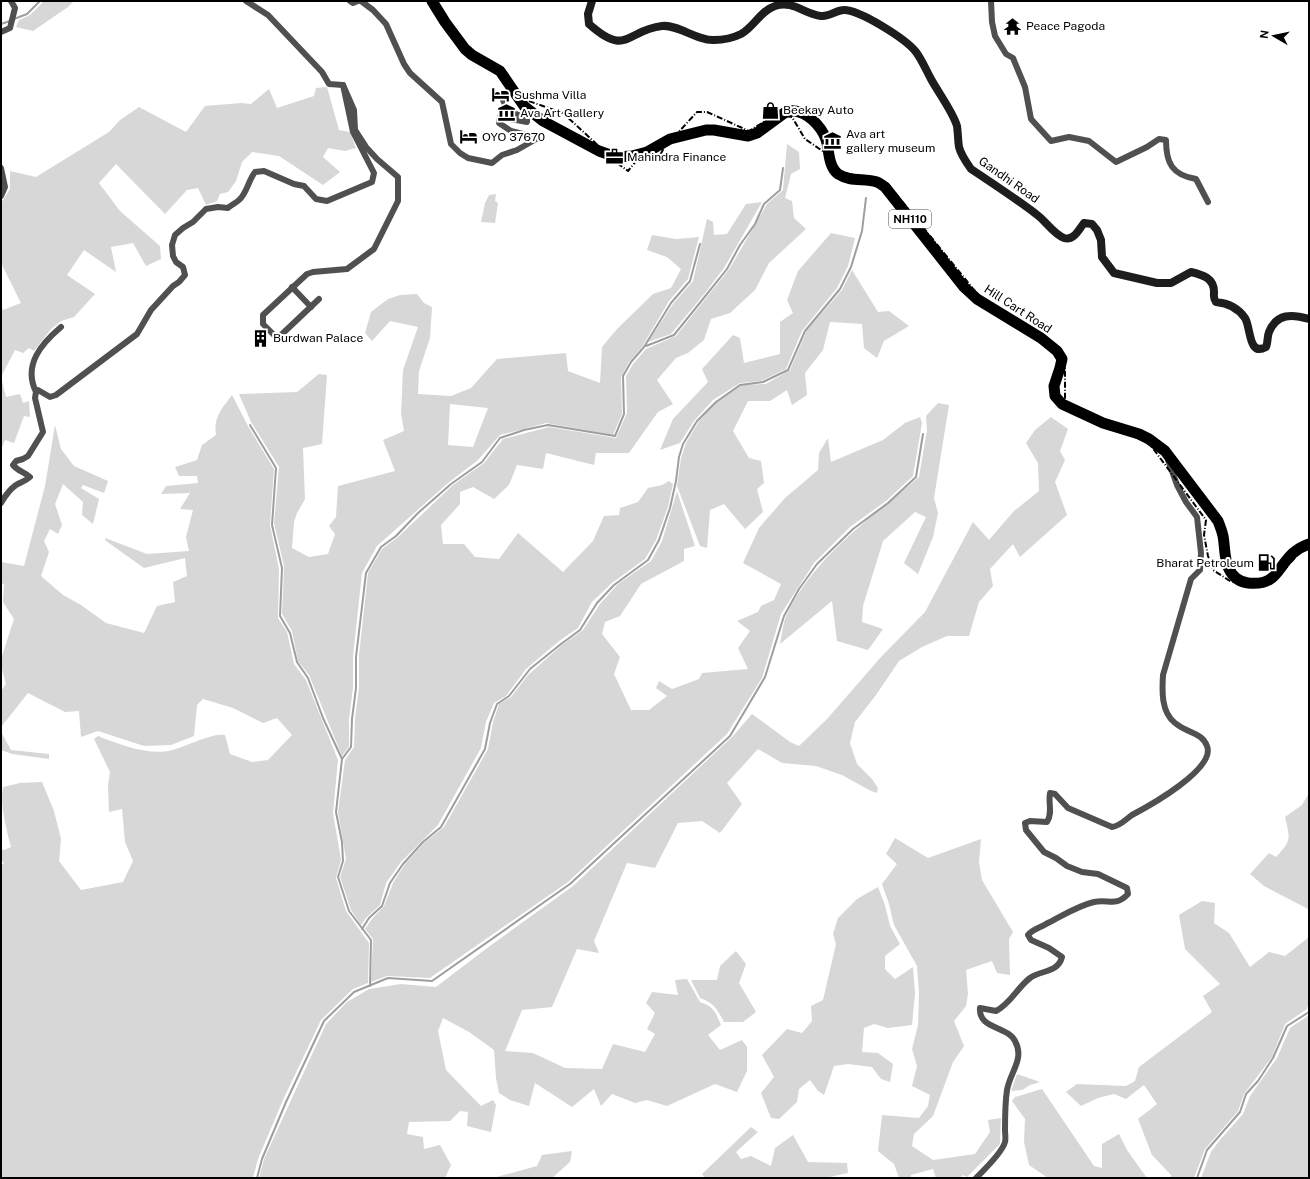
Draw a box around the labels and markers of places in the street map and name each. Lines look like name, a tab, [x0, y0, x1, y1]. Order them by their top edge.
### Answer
temple icon: Peace Pagoda	[1003, 16, 1023, 36]
place label: Peace Pagoda	[1026, 19, 1105, 33]
hotel icon: Sushma Villa	[491, 85, 511, 105]
place label: Sushma Villa	[514, 88, 586, 102]
shop icon: Beekay Auto	[760, 100, 780, 120]
museum icon: Ava Art Gallery	[497, 103, 517, 123]
place label: Beekay Auto	[783, 103, 854, 117]
place label: Ava Art Gallery	[520, 106, 605, 120]
hotel icon: OYO 37670	[459, 127, 479, 147]
place label: Ava art gallery museum	[846, 127, 935, 155]
place label: OYO 37670	[482, 130, 545, 144]
museum icon: Ava art gallery museum	[823, 131, 843, 151]
office icon: Mahindra Finance	[604, 147, 624, 167]
place label: Mahindra Finance	[627, 150, 727, 164]
building icon: Burdwan Palace	[250, 328, 270, 348]
place label: Burdwan Palace	[273, 331, 363, 345]
fuel station icon: Bharat Petroleum	[1257, 553, 1277, 573]
place label: Bharat Petroleum	[1156, 556, 1254, 570]

